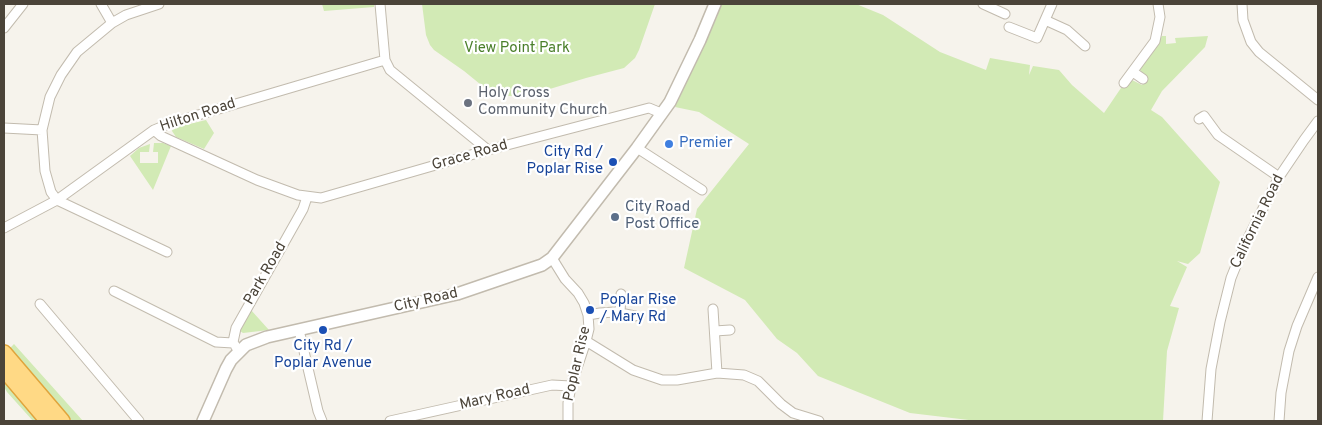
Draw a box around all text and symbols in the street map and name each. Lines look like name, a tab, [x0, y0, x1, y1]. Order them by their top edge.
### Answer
park label: View Point Park	[464, 40, 570, 58]
place label: Holy Cross Community Church	[478, 85, 607, 120]
street label: Hilton Road	[158, 95, 238, 137]
marker: Holy Cross Community Church	[462, 97, 474, 109]
place label: Premier	[679, 135, 733, 153]
street label: Grace Road	[430, 137, 510, 175]
marker: Premier	[663, 138, 675, 150]
place label: City Rd / Poplar Rise	[527, 144, 603, 179]
marker: City Rd / Poplar Rise	[607, 156, 619, 168]
street label: California Road	[1227, 172, 1289, 272]
place label: City Road Post Office	[625, 199, 699, 234]
marker: City Road Post Office	[609, 211, 621, 223]
street label: Park Road	[241, 240, 291, 308]
street label: City Road	[392, 285, 460, 317]
place label: Poplar Rise / Mary Rd	[600, 292, 676, 327]
marker: Poplar Rise / Mary Rd	[584, 304, 596, 316]
marker: City Rd / Poplar Avenue	[317, 324, 329, 336]
street label: Poplar Rise	[561, 325, 595, 403]
place label: City Rd / Poplar Avenue	[274, 338, 372, 373]
street label: Mary Road	[458, 381, 532, 415]

